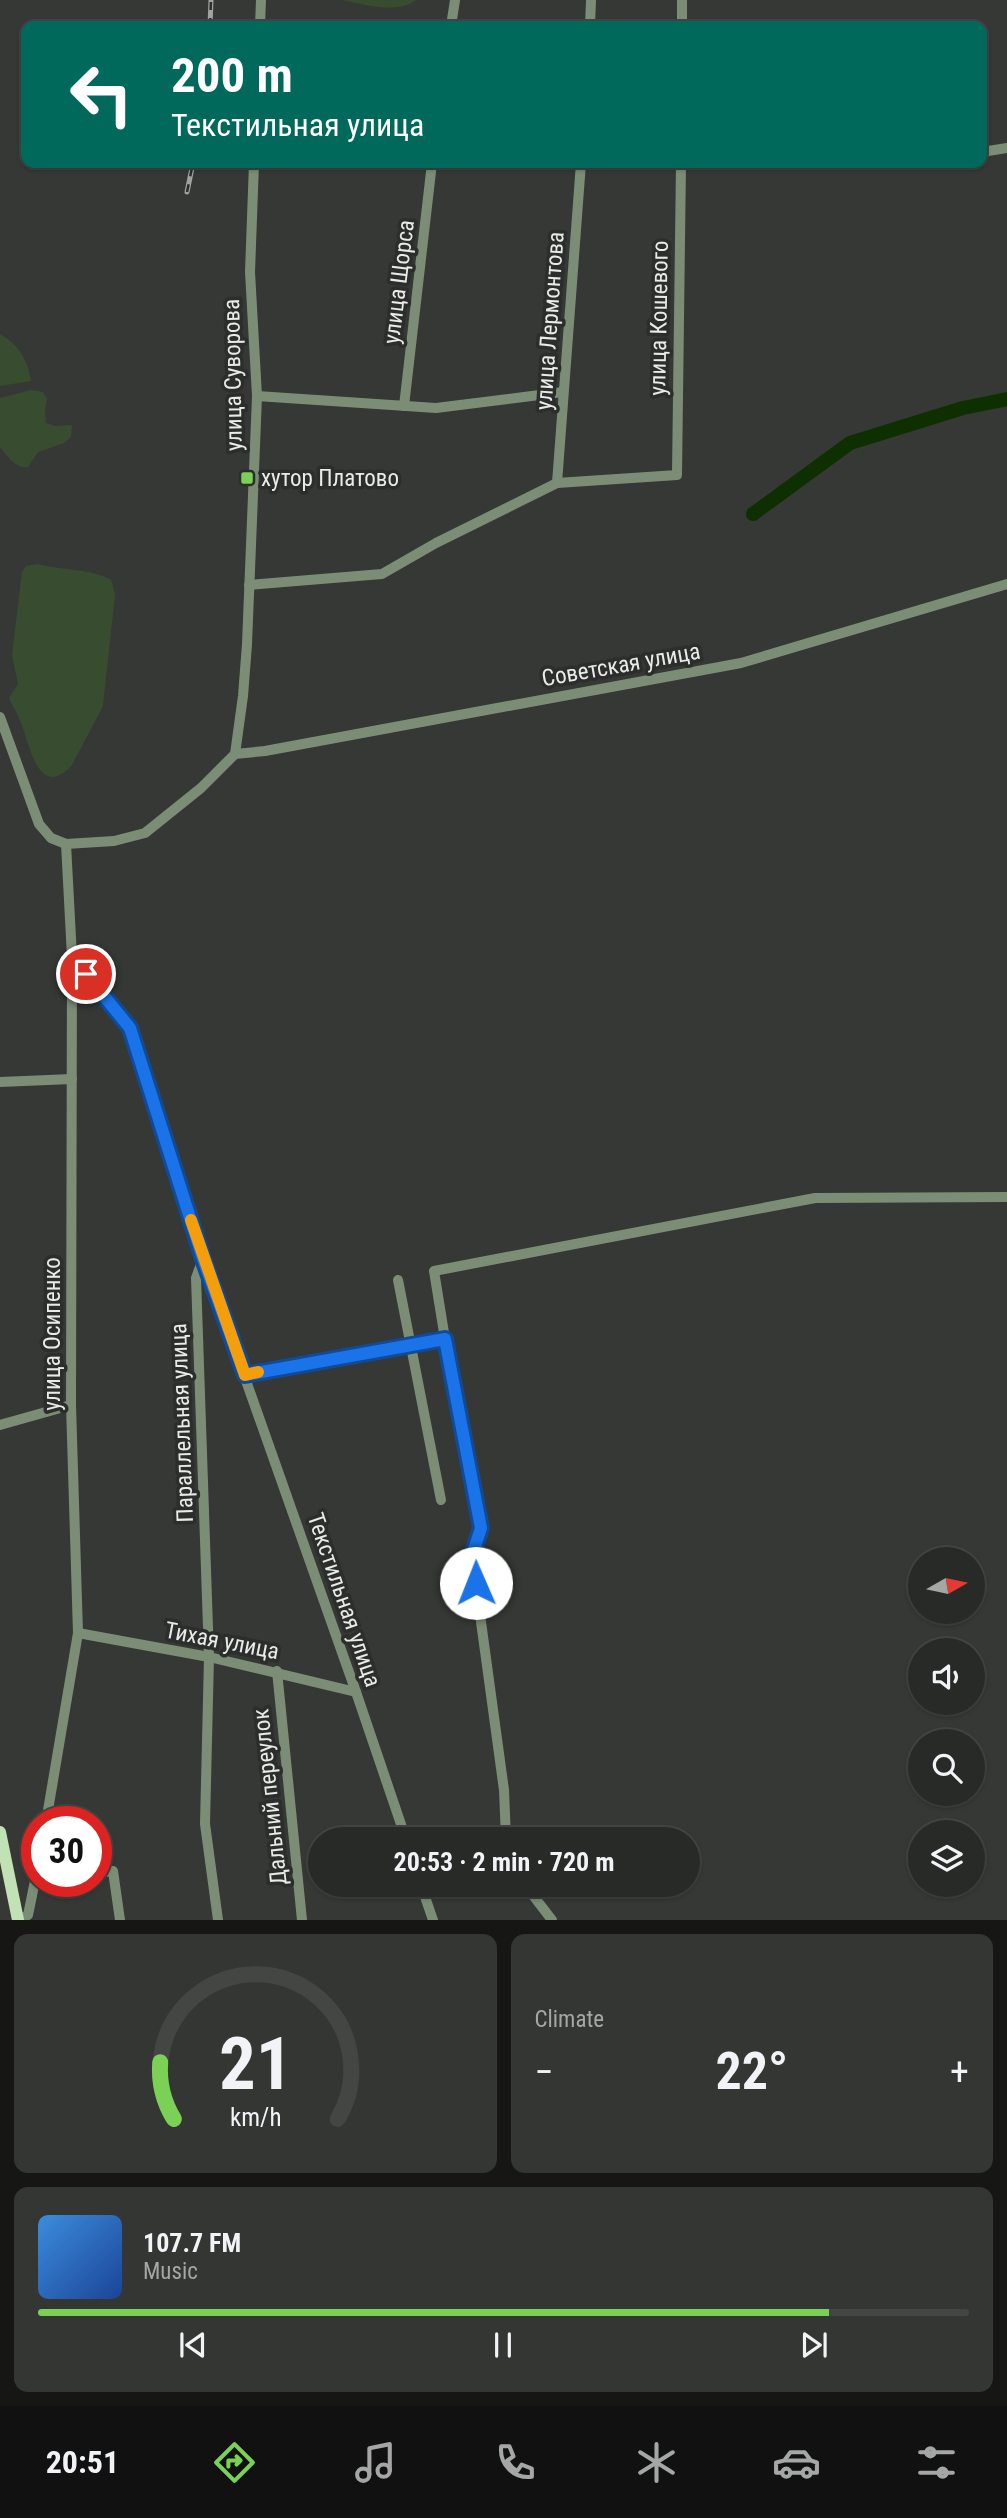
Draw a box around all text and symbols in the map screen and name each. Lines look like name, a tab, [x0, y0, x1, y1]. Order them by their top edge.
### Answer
text: 200 m	[171, 47, 293, 104]
icon: left	[56, 49, 147, 140]
text: Текстильная улица	[171, 106, 424, 144]
street label: улица Щорса	[378, 218, 420, 346]
street label: улица Лермонтова	[530, 231, 570, 411]
street label: улица Кошевого	[644, 240, 674, 396]
street label: улица Суворова	[218, 299, 248, 451]
place label: хутор Платово	[261, 465, 399, 492]
marker: хутор Платово	[239, 470, 255, 486]
street label: Советская улица	[540, 638, 702, 692]
pin	[56, 944, 116, 1004]
icon: arrive	[67, 955, 105, 993]
street label: улица Осипенко	[39, 1257, 66, 1411]
street label: Параллельная улица	[165, 1323, 199, 1523]
street label: Текстильная улица	[302, 1510, 386, 1690]
position arrow	[439, 1546, 513, 1620]
north arrow	[908, 1547, 985, 1624]
map controls	[908, 1547, 985, 1897]
street label: Тихая улица	[163, 1617, 281, 1665]
button: sound	[908, 1638, 985, 1715]
street label: Дальний переулок	[247, 1707, 293, 1887]
button: search	[908, 1729, 985, 1806]
speed limit sign: 30	[21, 1806, 112, 1897]
button: layers	[908, 1820, 985, 1897]
text: 20:53 · 2 min · 720 m	[394, 1847, 614, 1877]
text: Climate	[535, 2006, 604, 2033]
text: 21	[218, 2022, 292, 2108]
text: 22°	[715, 2041, 788, 2102]
text: −	[535, 2050, 554, 2094]
text: +	[950, 2050, 969, 2094]
text: km/h	[230, 2103, 281, 2132]
text: 107.7 FM	[143, 2228, 241, 2258]
text: Music	[143, 2258, 198, 2285]
icon: previous	[174, 2326, 212, 2364]
icon: pause	[484, 2326, 522, 2364]
icon: next	[795, 2326, 833, 2364]
icon: directions	[210, 2438, 259, 2487]
icon: music	[351, 2438, 400, 2487]
icon: phone	[491, 2438, 540, 2487]
icon: climate	[632, 2438, 681, 2487]
icon: car	[772, 2438, 821, 2487]
icon: filters	[912, 2438, 961, 2487]
text: 20:51	[46, 2443, 119, 2481]

